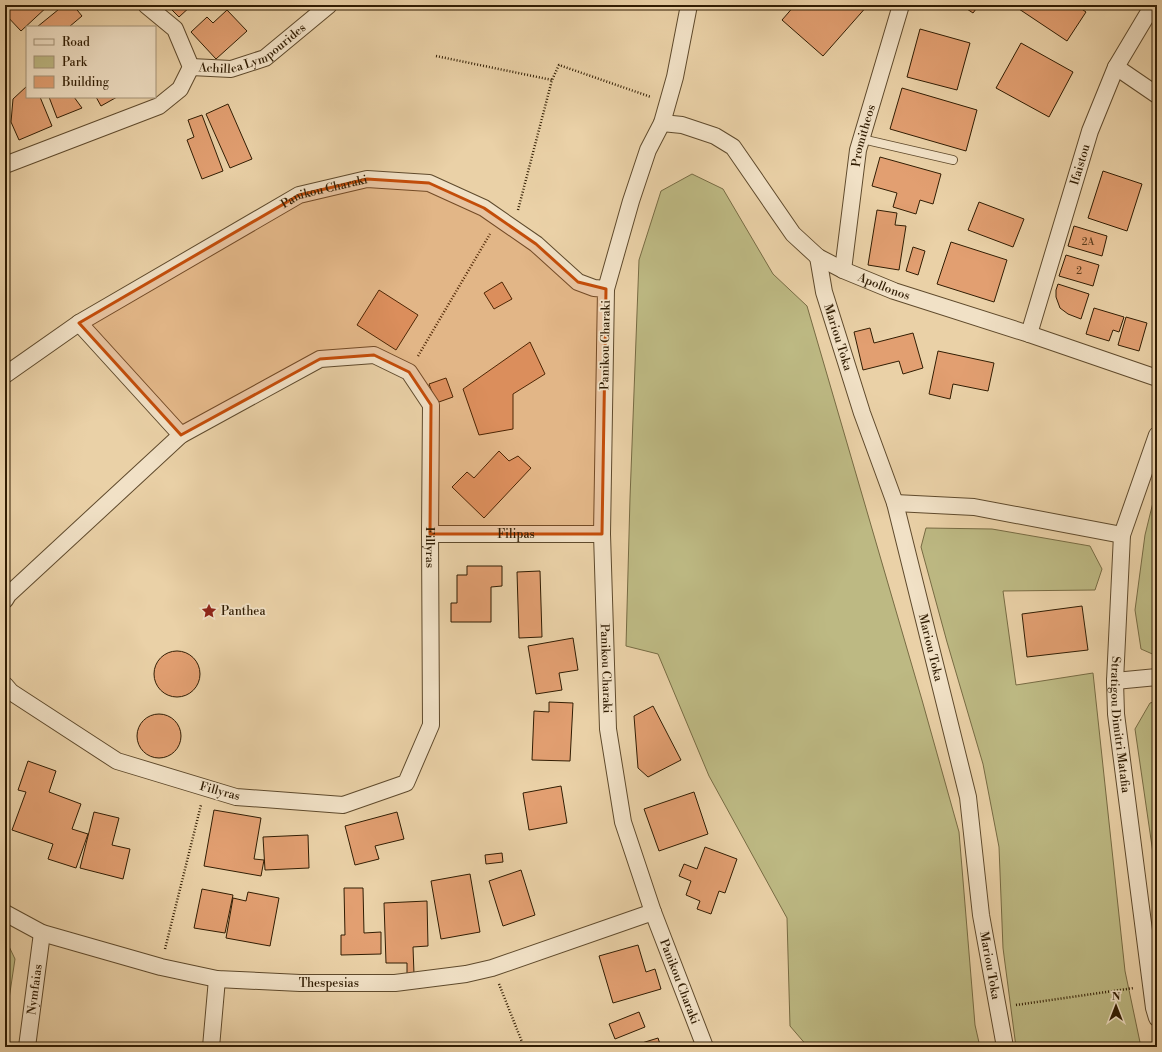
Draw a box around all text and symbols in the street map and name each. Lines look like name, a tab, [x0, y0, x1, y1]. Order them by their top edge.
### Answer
street label: Achillea Lympourides	[197, 20, 309, 77]
legend	[26, 26, 156, 98]
text: Road	[62, 35, 90, 50]
text: Park	[62, 55, 88, 70]
text: Building	[61, 75, 110, 90]
street label: Promitheos	[849, 103, 879, 168]
street label: Ifaistou	[1067, 142, 1094, 187]
street label: Panikou Charaki	[278, 172, 369, 212]
house number: 2A	[1082, 236, 1095, 248]
house number: 2	[1076, 265, 1082, 277]
street label: Apollonos	[854, 270, 912, 304]
street label: Panikou Charaki	[597, 300, 614, 390]
street label: Mariou Toka	[820, 302, 856, 374]
street label: Fillyras	[422, 527, 437, 568]
street label: Filipas	[497, 527, 535, 542]
place icon: Panthea	[200, 602, 218, 620]
place label: Panthea	[221, 604, 266, 619]
street label: Mariou Toka	[915, 612, 946, 684]
street label: Panikou Charaki	[597, 623, 615, 714]
street label: Stratigou Dimitri Matafia	[1107, 656, 1133, 795]
street label: Fillyras	[198, 779, 242, 804]
street label: Mariou Toka	[976, 930, 1003, 1002]
street label: Panikou Charaki	[656, 937, 702, 1026]
street label: Nymfaias	[24, 963, 46, 1016]
street label: Thespesias	[299, 976, 359, 991]
north arrow	[1096, 986, 1136, 1026]
text: N	[1112, 990, 1121, 1004]

